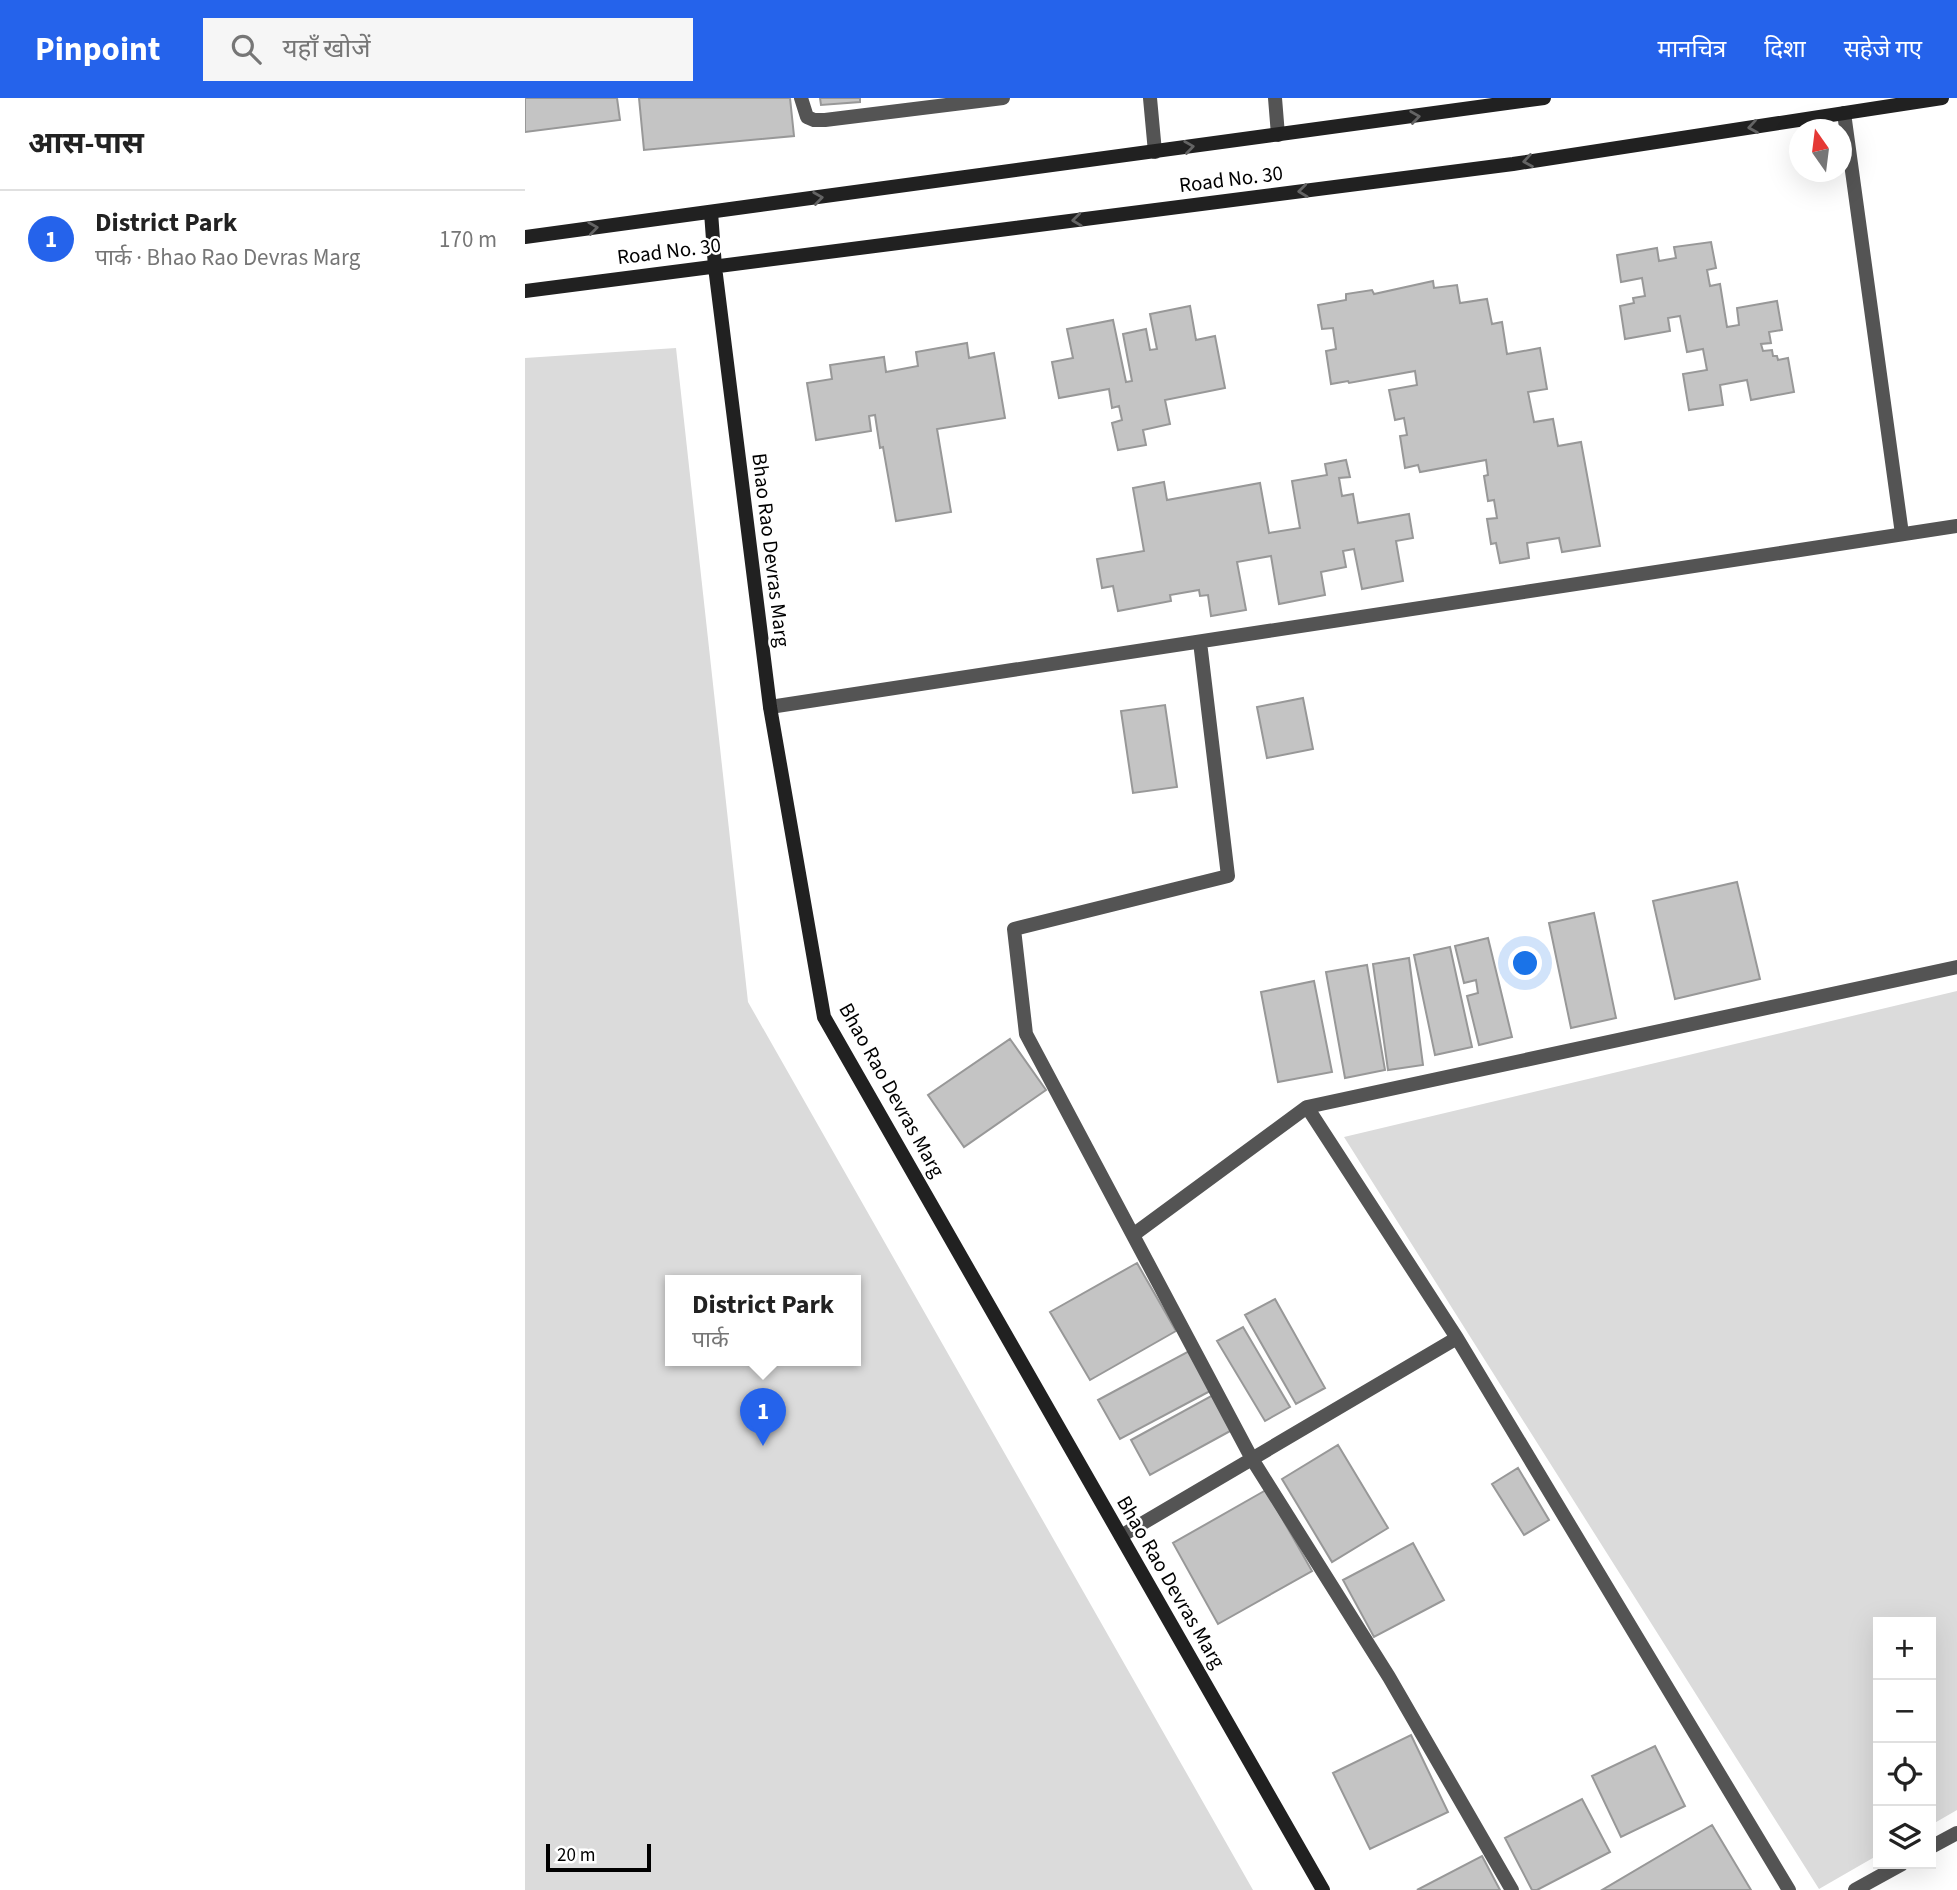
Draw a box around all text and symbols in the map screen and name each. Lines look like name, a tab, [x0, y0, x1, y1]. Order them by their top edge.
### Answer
search box	[203, 18, 693, 81]
text: Pinpoint	[35, 26, 161, 73]
icon: search	[227, 30, 265, 68]
text: यहाँ खोजें	[283, 30, 371, 67]
text: मानचित्र	[1658, 32, 1726, 67]
text: दिशा	[1764, 32, 1806, 67]
text: सहेजे गए	[1844, 32, 1922, 67]
one-way arrow	[1409, 109, 1421, 124]
one-way arrow	[1747, 119, 1759, 134]
north arrow	[1789, 119, 1852, 182]
text: आस-पास	[28, 122, 144, 165]
one-way arrow	[1183, 140, 1195, 155]
one-way arrow	[1522, 153, 1534, 168]
street label: Road No. 30	[1177, 158, 1285, 200]
one-way arrow	[1297, 183, 1308, 198]
one-way arrow	[812, 190, 824, 205]
text: District Park	[95, 204, 237, 241]
one-way arrow	[1071, 212, 1083, 227]
one-way arrow	[587, 220, 599, 235]
text: 1	[45, 223, 57, 256]
text: 170 m	[439, 223, 497, 256]
street label: Road No. 30	[615, 230, 723, 272]
text: पार्क · Bhao Rao Devras Marg	[95, 241, 360, 274]
street label: Bhao Rao Devras Marg	[744, 451, 798, 649]
your location	[1508, 946, 1542, 980]
street label: Bhao Rao Devras Marg	[832, 997, 953, 1183]
popup	[665, 1275, 861, 1366]
text: District Park	[692, 1286, 834, 1323]
text: पार्क	[692, 1323, 729, 1356]
pin: 1	[740, 1388, 786, 1446]
street label: Bhao Rao Devras Marg	[1109, 1490, 1233, 1674]
map controls	[1873, 1617, 1936, 1869]
button: +	[1873, 1617, 1936, 1680]
button: −	[1873, 1680, 1936, 1743]
button: locate	[1873, 1743, 1936, 1806]
button: layers	[1873, 1806, 1936, 1869]
scale bar	[546, 1841, 651, 1873]
text: 20 m	[557, 1842, 595, 1869]

